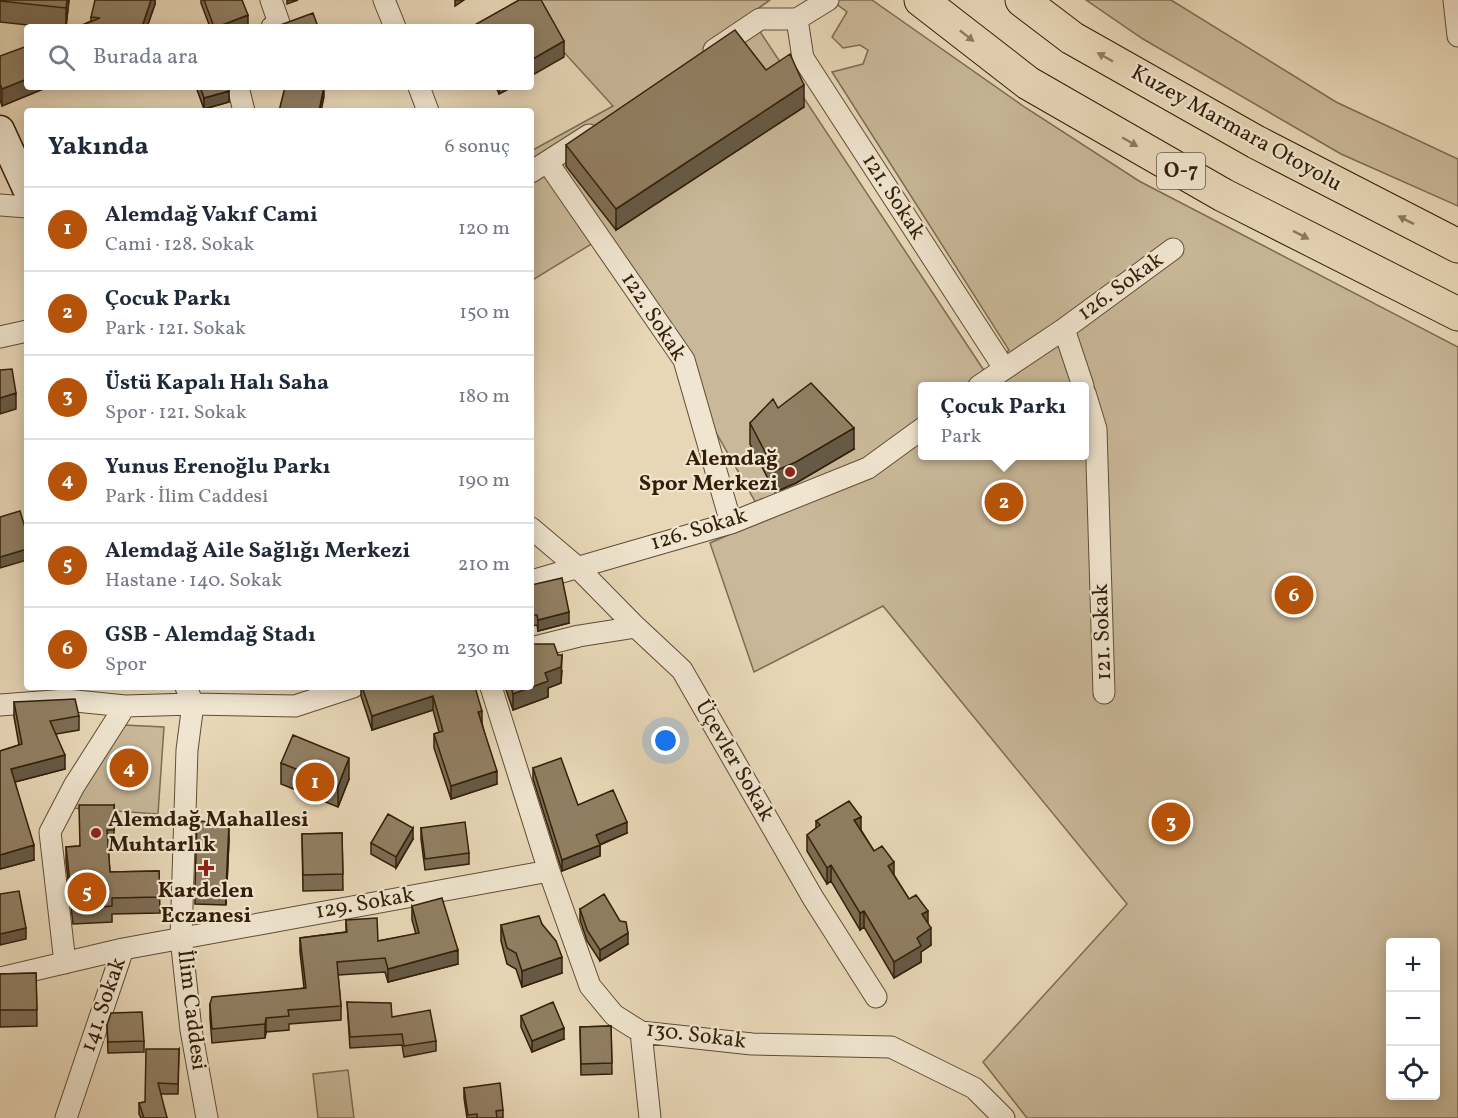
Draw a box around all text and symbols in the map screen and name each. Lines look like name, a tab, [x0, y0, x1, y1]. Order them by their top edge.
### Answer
search box	[24, 24, 534, 90]
one-way arrow	[959, 29, 974, 41]
icon: search	[45, 41, 78, 74]
text: Burada ara	[93, 42, 198, 73]
one-way arrow	[1096, 52, 1113, 62]
street label: Kuzey Marmara Otoyolu	[1125, 58, 1347, 200]
text: Yakında	[48, 129, 149, 165]
text: 6 sonuç	[445, 133, 510, 161]
one-way arrow	[1122, 137, 1139, 147]
street label: 121. Sokak	[854, 148, 932, 246]
road number: O-7	[1157, 153, 1205, 189]
text: Alemdağ Vakıf Cami	[105, 200, 318, 231]
text: 1	[63, 215, 72, 243]
text: 120 m	[458, 215, 510, 243]
one-way arrow	[1397, 215, 1415, 225]
one-way arrow	[1293, 230, 1310, 239]
text: Cami · 128. Sokak	[105, 231, 254, 259]
street label: 126. Sokak	[1072, 245, 1170, 329]
street label: 122. Sokak	[613, 266, 693, 368]
text: Çocuk Parkı	[105, 284, 231, 315]
text: 2	[62, 299, 73, 327]
text: 150 m	[459, 299, 510, 327]
text: Park · 121. Sokak	[105, 315, 246, 343]
text: Üstü Kapalı Halı Saha	[105, 368, 329, 399]
popup	[918, 382, 1089, 460]
text: 3	[62, 383, 73, 411]
text: 180 m	[458, 383, 510, 411]
text: Çocuk Parkı	[941, 392, 1066, 423]
text: Spor · 121. Sokak	[105, 399, 247, 427]
text: Park	[941, 423, 981, 451]
place label: Alemdağ Spor Merkezi	[639, 444, 778, 500]
text: Yunus Erenoğlu Parkı	[105, 452, 331, 483]
marker: Alemdağ Spor Merkezi	[783, 465, 797, 479]
text: 4	[61, 467, 74, 495]
text: 190 m	[458, 467, 510, 495]
pin: 2	[984, 480, 1024, 524]
text: Park · İlim Caddesi	[105, 483, 268, 511]
street label: 126. Sokak	[647, 501, 751, 559]
text: Alemdağ Aile Sağlığı Merkezi	[105, 536, 410, 567]
text: 5	[63, 551, 72, 579]
text: 210 m	[458, 551, 510, 579]
text: Hastane · 140. Sokak	[105, 567, 282, 595]
pin: 6	[1274, 572, 1314, 618]
street label: 121. Sokak	[1086, 583, 1120, 681]
text: GSB - Alemdağ Stadı	[105, 620, 316, 651]
text: 6	[62, 635, 73, 663]
text: 230 m	[456, 635, 510, 663]
text: Spor	[105, 651, 147, 679]
street label: Üçevler Sokak	[687, 694, 781, 828]
your location	[651, 726, 680, 755]
pin: 4	[110, 746, 148, 790]
pin: 1	[296, 760, 334, 804]
pin: 3	[1152, 800, 1190, 844]
place label: Alemdağ Mahallesi Muhtarlık	[108, 805, 309, 861]
marker: Alemdağ Mahallesi Muhtarlık	[89, 826, 103, 840]
marker: Kardelen Eczanesi	[199, 861, 213, 875]
pin: 5	[68, 870, 106, 914]
place label: Kardelen Eczanesi	[158, 876, 254, 932]
street label: 129. Sokak	[313, 880, 417, 928]
map controls	[1386, 938, 1440, 1100]
button: +	[1386, 938, 1440, 992]
street label: İlim Caddesi	[168, 948, 214, 1072]
street label: 141. Sokak	[73, 953, 135, 1057]
button: −	[1386, 992, 1440, 1046]
street label: 130. Sokak	[644, 1014, 748, 1058]
button: locate	[1386, 1046, 1440, 1100]

